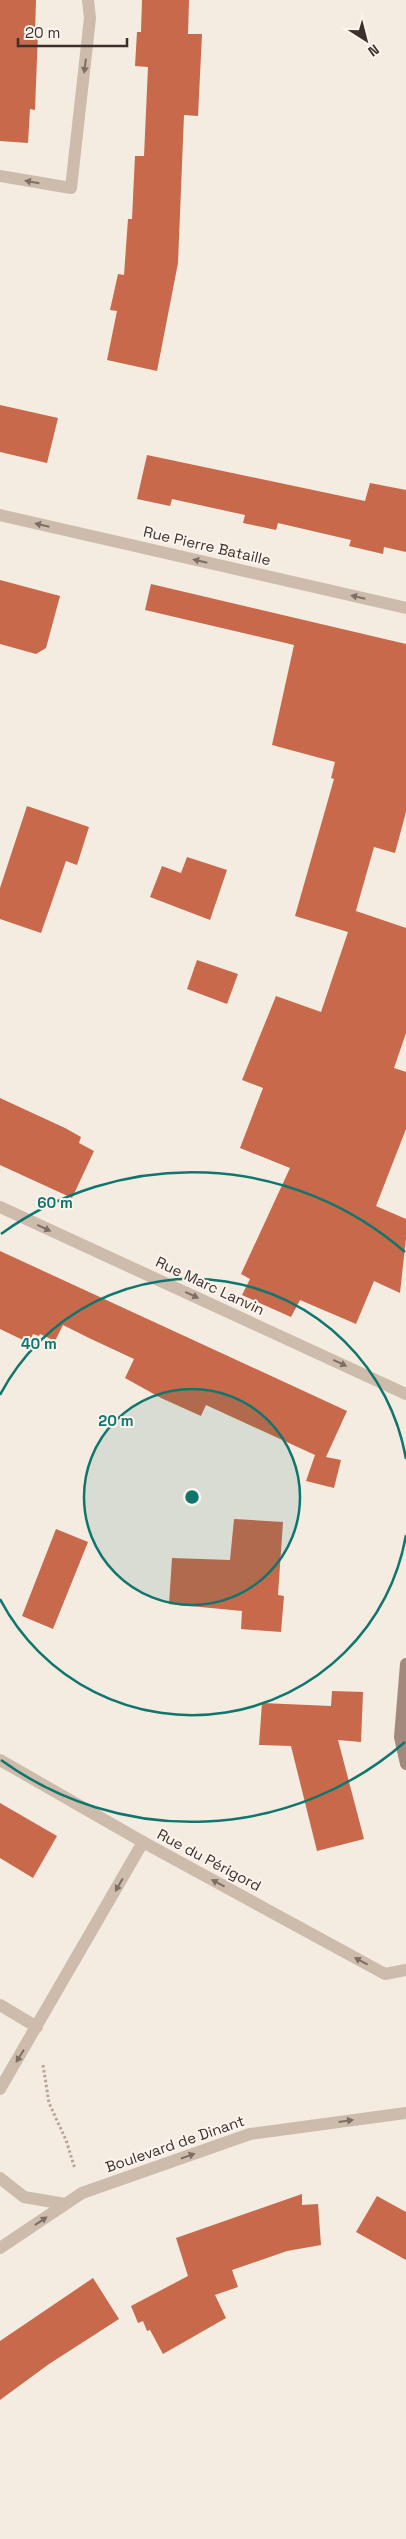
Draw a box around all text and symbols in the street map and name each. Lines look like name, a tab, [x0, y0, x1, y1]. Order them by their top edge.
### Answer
scale bar	[18, 15, 126, 47]
north arrow	[341, 15, 391, 65]
text: 20 m	[25, 23, 60, 42]
text: N	[365, 40, 383, 61]
one-way arrow	[81, 58, 89, 74]
one-way arrow	[24, 177, 40, 185]
one-way arrow	[33, 520, 49, 528]
street label: Rue Pierre Bataille	[142, 522, 273, 569]
one-way arrow	[193, 557, 208, 565]
one-way arrow	[351, 593, 366, 601]
text: 60 m	[37, 1193, 73, 1212]
one-way arrow	[37, 1224, 51, 1232]
street label: Rue Marc Lanvin	[153, 1252, 268, 1319]
one-way arrow	[185, 1292, 199, 1300]
text: 40 m	[21, 1334, 57, 1353]
one-way arrow	[333, 1360, 347, 1368]
text: 20 m	[98, 1411, 134, 1430]
centre of rings	[183, 1488, 201, 1506]
street label: Rue du Périgord	[154, 1824, 264, 1895]
one-way arrow	[114, 1878, 123, 1891]
one-way arrow	[211, 1879, 225, 1887]
one-way arrow	[353, 1957, 368, 1965]
one-way arrow	[15, 2049, 24, 2062]
street label: Boulevard de Dinant	[103, 2111, 247, 2176]
one-way arrow	[339, 2117, 355, 2125]
one-way arrow	[181, 2152, 196, 2159]
one-way arrow	[34, 2216, 47, 2225]

